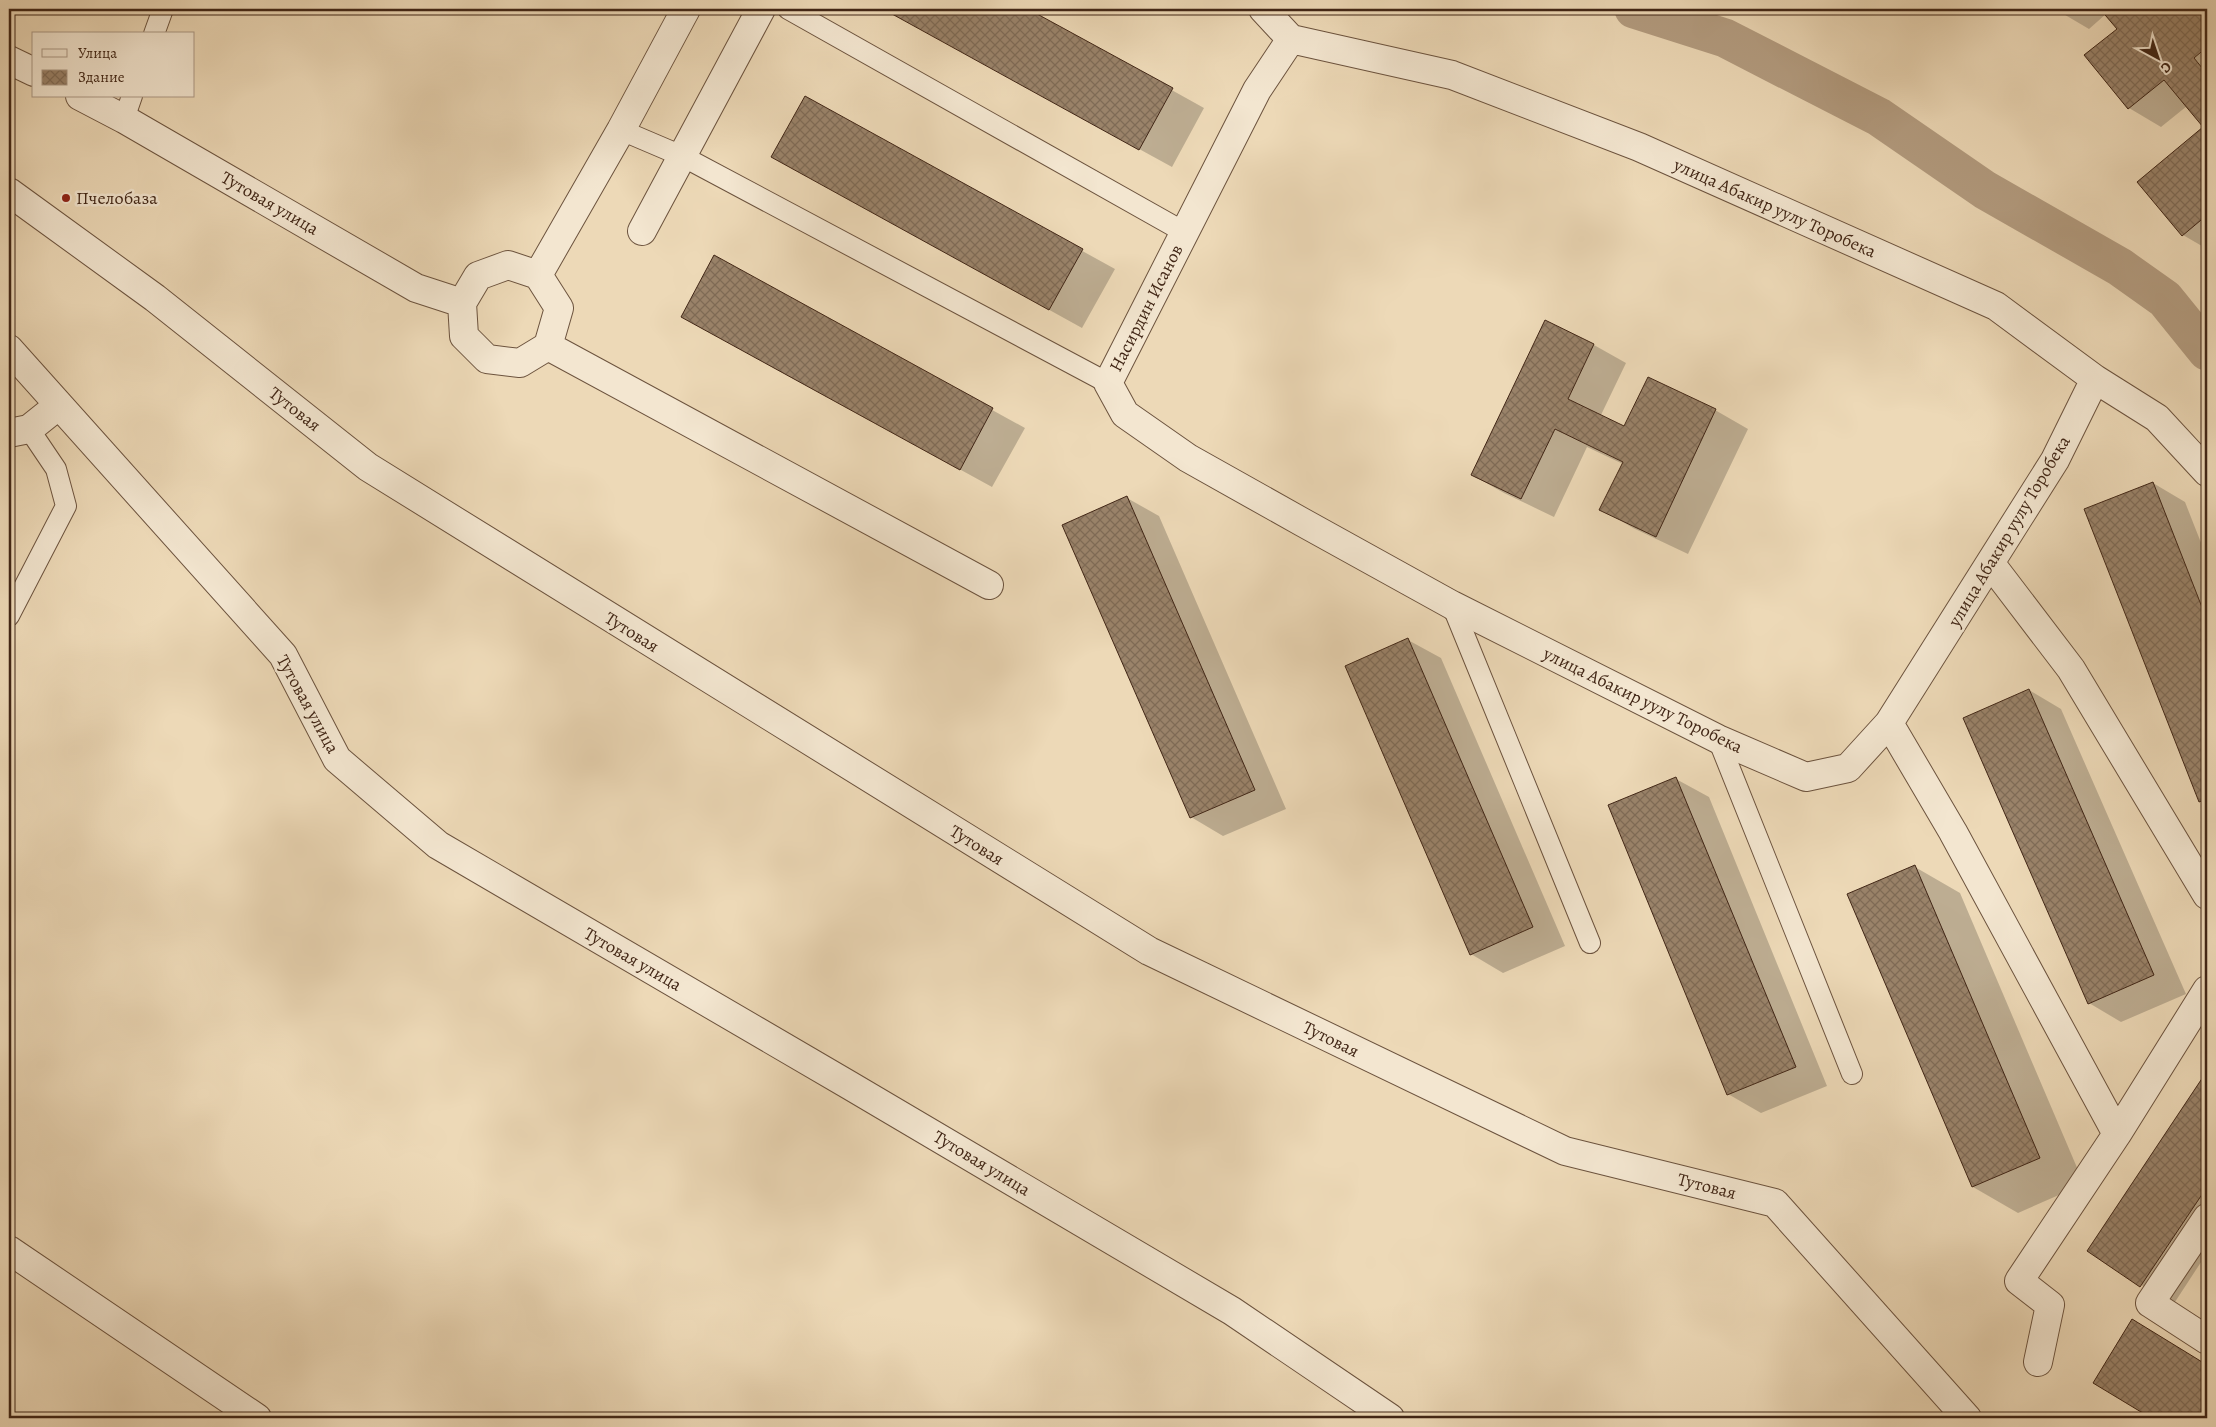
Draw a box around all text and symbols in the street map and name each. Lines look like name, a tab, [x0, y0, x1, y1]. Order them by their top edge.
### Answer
legend	[32, 32, 195, 98]
north arrow	[2134, 32, 2184, 82]
text: Улица	[78, 43, 117, 63]
text: С	[2156, 58, 2175, 78]
text: Здание	[78, 67, 125, 87]
street label: улица Абакир уулу Торобека	[1669, 152, 1880, 264]
street label: Тутовая улица	[217, 165, 324, 241]
place label: Пчелобаза	[76, 186, 158, 210]
marker: Пчелобаза	[60, 192, 72, 204]
street label: Насирдин Исанов	[1104, 240, 1188, 376]
street label: Тутовая	[264, 381, 326, 437]
street label: улица Абакир уулу Торобека	[1942, 430, 2076, 632]
street label: Тутовая	[600, 606, 664, 658]
street label: улица Абакир уулу Торобека	[1538, 641, 1747, 759]
street label: Тутовая улица	[271, 650, 345, 758]
street label: Тутовая	[945, 819, 1009, 871]
street label: Тутовая улица	[580, 921, 687, 997]
street label: Тутовая	[1299, 1015, 1363, 1063]
street label: Тутовая улица	[929, 1125, 1036, 1202]
street label: Тутовая	[1675, 1167, 1739, 1205]

